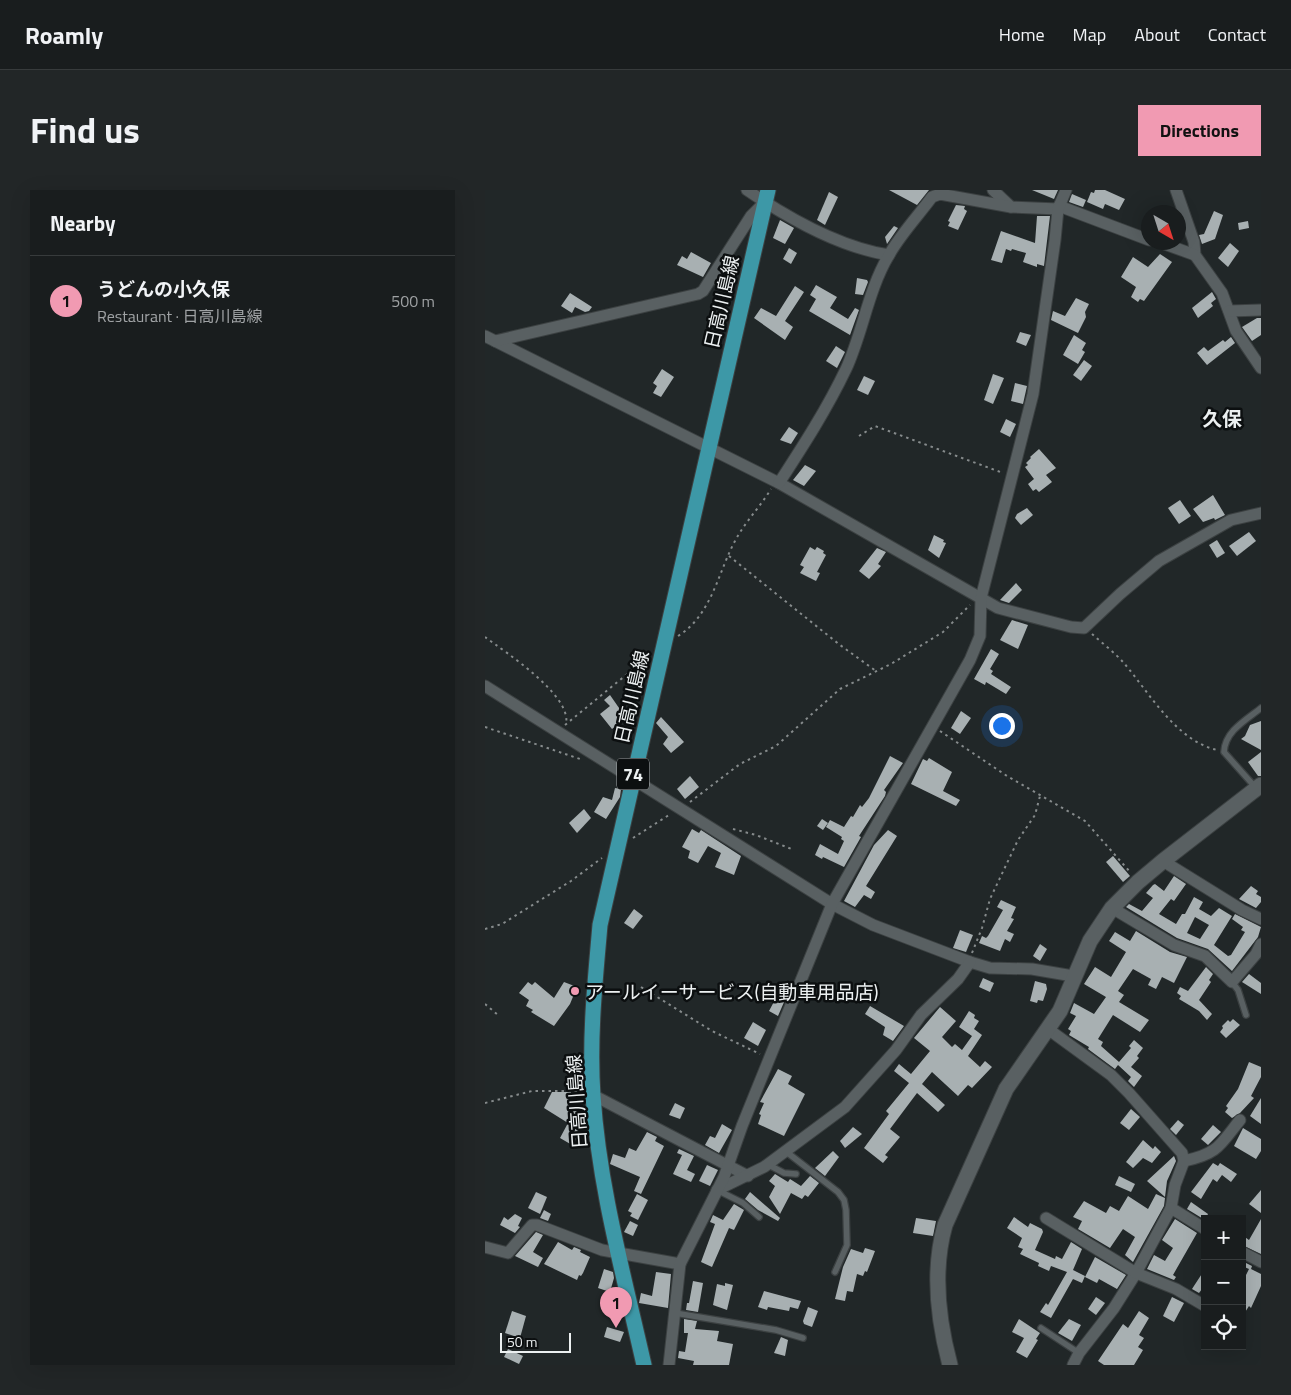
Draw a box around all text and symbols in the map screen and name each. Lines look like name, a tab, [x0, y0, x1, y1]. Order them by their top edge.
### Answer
text: Roamly	[25, 17, 103, 53]
text: Home	[999, 21, 1045, 48]
text: Map	[1073, 21, 1106, 48]
text: About	[1134, 21, 1180, 48]
text: Contact	[1208, 21, 1266, 48]
text: Find us	[30, 103, 140, 157]
button: Directions	[1138, 105, 1261, 156]
north arrow	[1141, 205, 1186, 250]
text: Nearby	[50, 207, 115, 239]
street label: 日高川島線	[696, 252, 746, 352]
text: うどんの小久保	[97, 274, 230, 303]
text: 1	[62, 289, 70, 313]
text: 500 m	[391, 289, 435, 313]
text: Restaurant · 日高川島線	[97, 304, 263, 328]
district label: 久保	[1202, 403, 1242, 434]
street label: 日高川島線	[606, 647, 656, 747]
your location	[989, 713, 1015, 739]
road number: 74	[617, 758, 649, 790]
place label: アールイーサービス(自動車用品店)	[585, 977, 879, 1006]
marker: アールイーサービス(自動車用品店)	[569, 985, 581, 997]
street label: 日高川島線	[558, 1054, 594, 1150]
map controls	[1201, 1215, 1246, 1350]
button: +	[1201, 1215, 1246, 1260]
button: −	[1201, 1260, 1246, 1305]
pin: 1	[600, 1287, 632, 1328]
button: locate	[1201, 1305, 1246, 1350]
scale bar	[500, 1330, 571, 1353]
text: 50 m	[507, 1331, 537, 1352]

